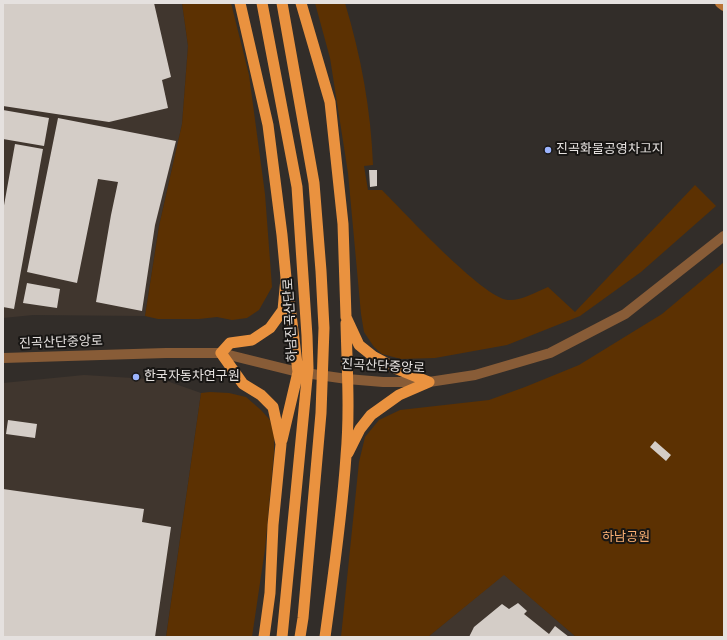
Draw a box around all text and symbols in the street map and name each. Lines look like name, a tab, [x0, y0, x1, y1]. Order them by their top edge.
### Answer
place label: 진곡화물공영차고지	[556, 142, 664, 158]
marker: 진곡화물공영차고지	[543, 145, 553, 155]
street label: 하남진곡산단로	[281, 278, 301, 362]
street label: 진곡산단중앙로	[19, 334, 103, 352]
street label: 진곡산단중앙로	[341, 357, 425, 377]
place label: 한국자동차연구원	[144, 369, 240, 385]
marker: 한국자동차연구원	[131, 372, 141, 382]
park label: 하남공원	[602, 530, 650, 546]

